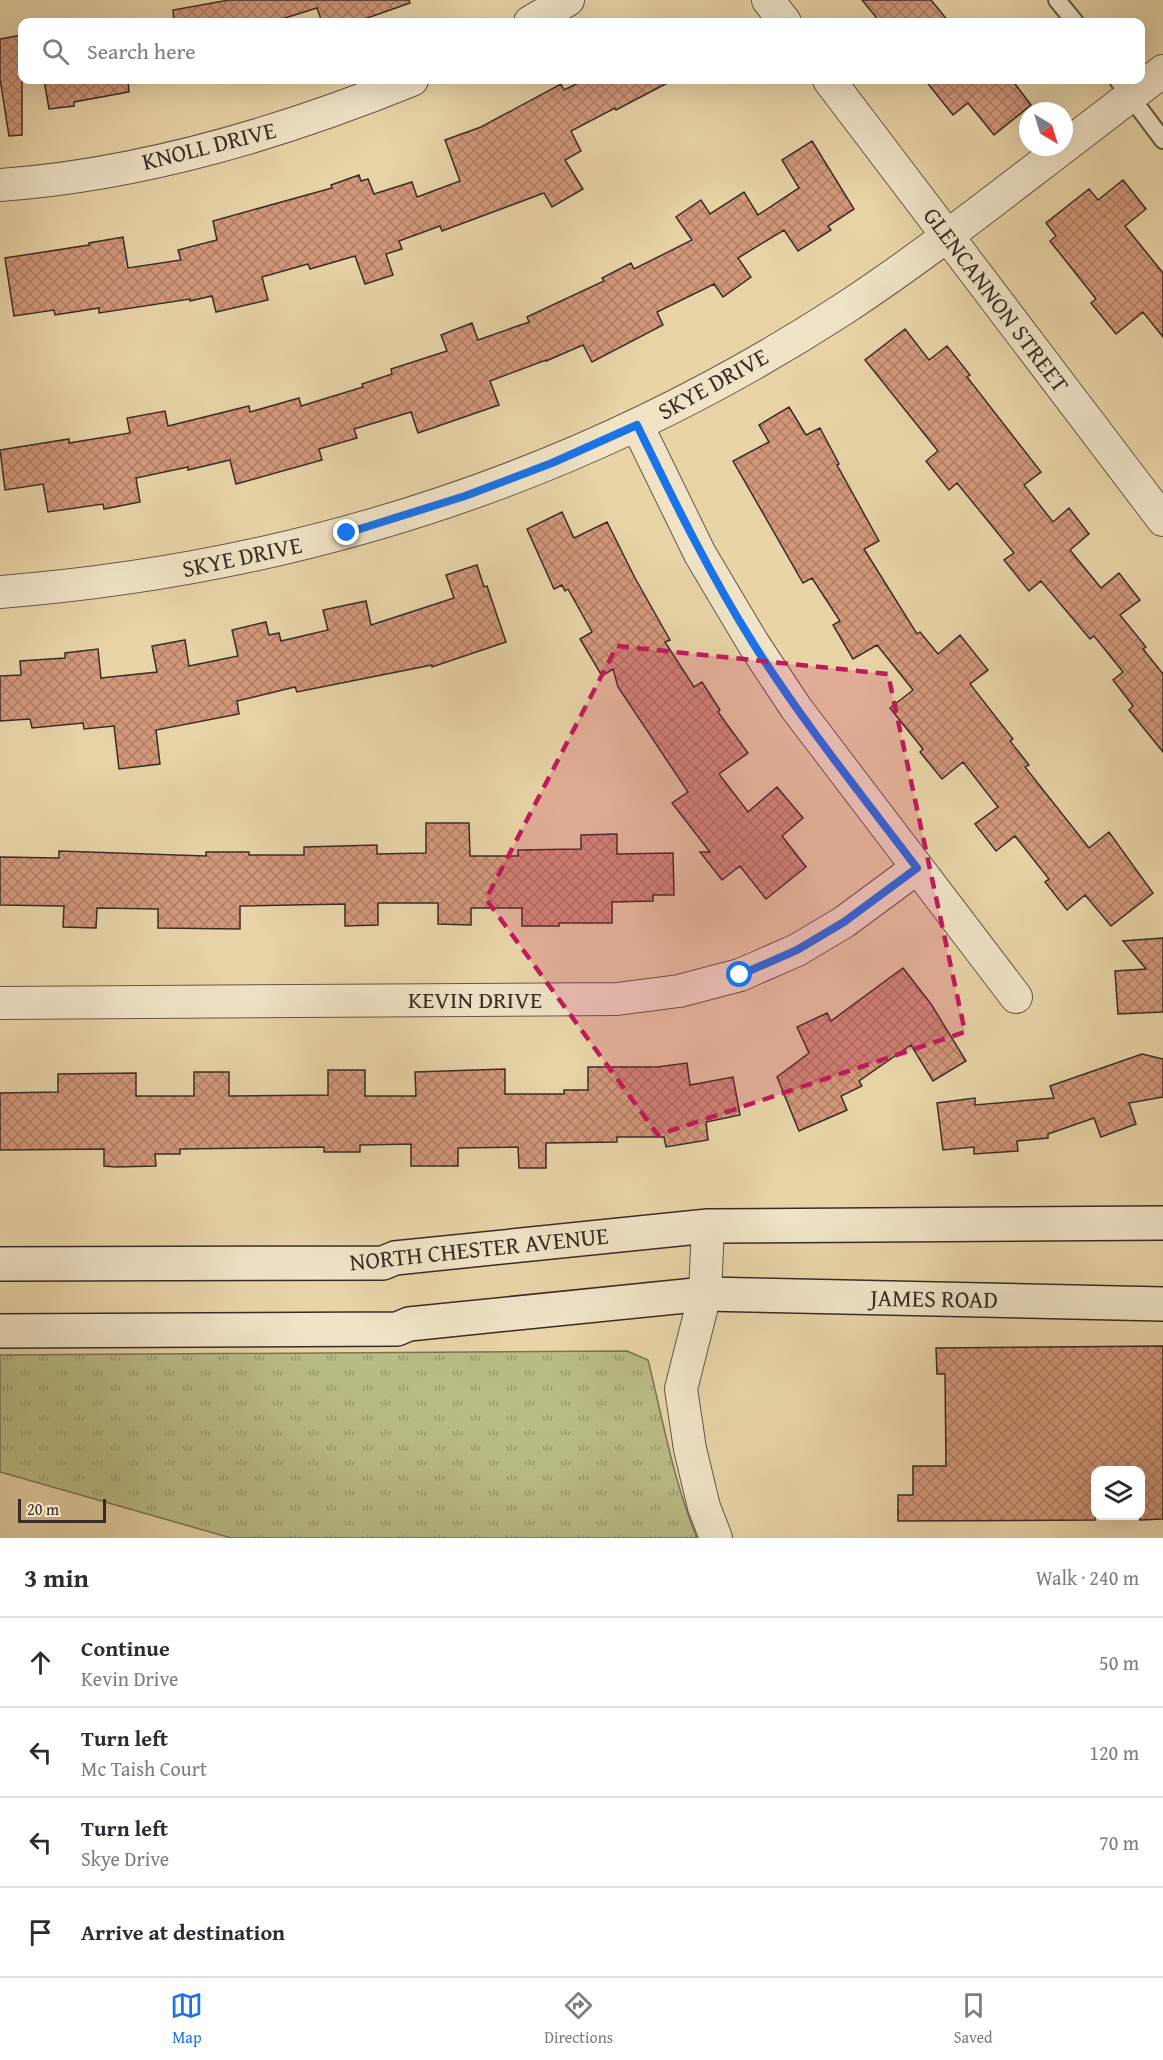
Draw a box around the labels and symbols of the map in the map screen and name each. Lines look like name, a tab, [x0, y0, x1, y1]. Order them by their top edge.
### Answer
north arrow	[1019, 102, 1073, 156]
street label: KNOLL DRIVE	[138, 112, 279, 179]
street label: GLENCANNON STREET	[915, 200, 1078, 400]
street label: SKYE DRIVE	[651, 339, 774, 428]
route end	[333, 519, 359, 545]
street label: SKYE DRIVE	[179, 527, 305, 586]
route start	[726, 961, 752, 987]
street label: KEVIN DRIVE	[408, 982, 542, 1017]
street label: NORTH CHESTER AVENUE	[348, 1218, 610, 1279]
street label: JAMES ROAD	[867, 1280, 998, 1317]
scale bar	[18, 1496, 106, 1524]

